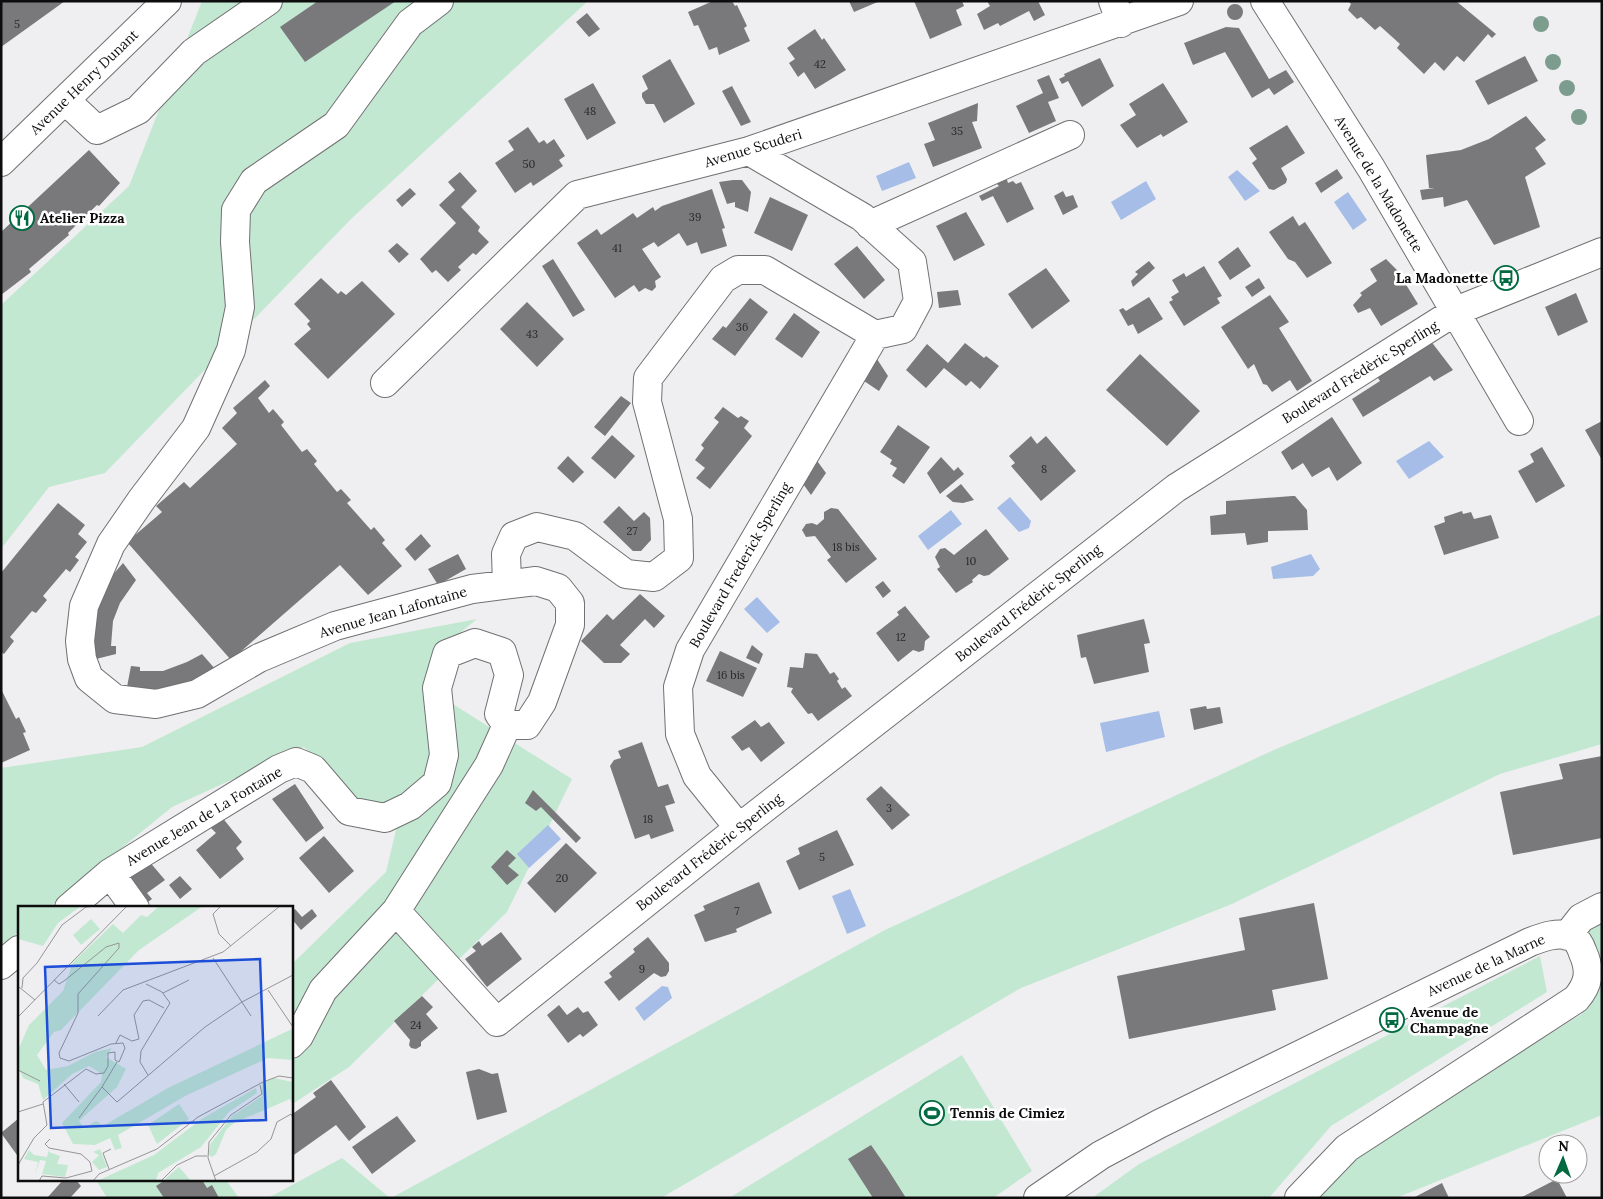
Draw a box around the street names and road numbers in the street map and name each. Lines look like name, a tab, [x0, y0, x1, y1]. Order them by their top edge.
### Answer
street label: Avenue Henry Dunant	[25, 25, 142, 139]
street label: Avenue de la Madonette	[1330, 111, 1427, 256]
street label: Avenue Scuderi	[701, 125, 804, 172]
street label: Boulevard Frédèric Sperling	[1279, 316, 1442, 427]
street label: Boulevard Frederick Sperling	[685, 479, 795, 651]
street label: Boulevard Frédèric Sperling	[951, 540, 1105, 666]
street label: Avenue Jean Lafontaine	[316, 582, 469, 642]
street label: Avenue Jean de La Fontaine	[122, 762, 286, 870]
street label: Boulevard Frédèric Sperling	[632, 789, 786, 915]
street label: Avenue de la Marne	[1423, 930, 1548, 1001]

